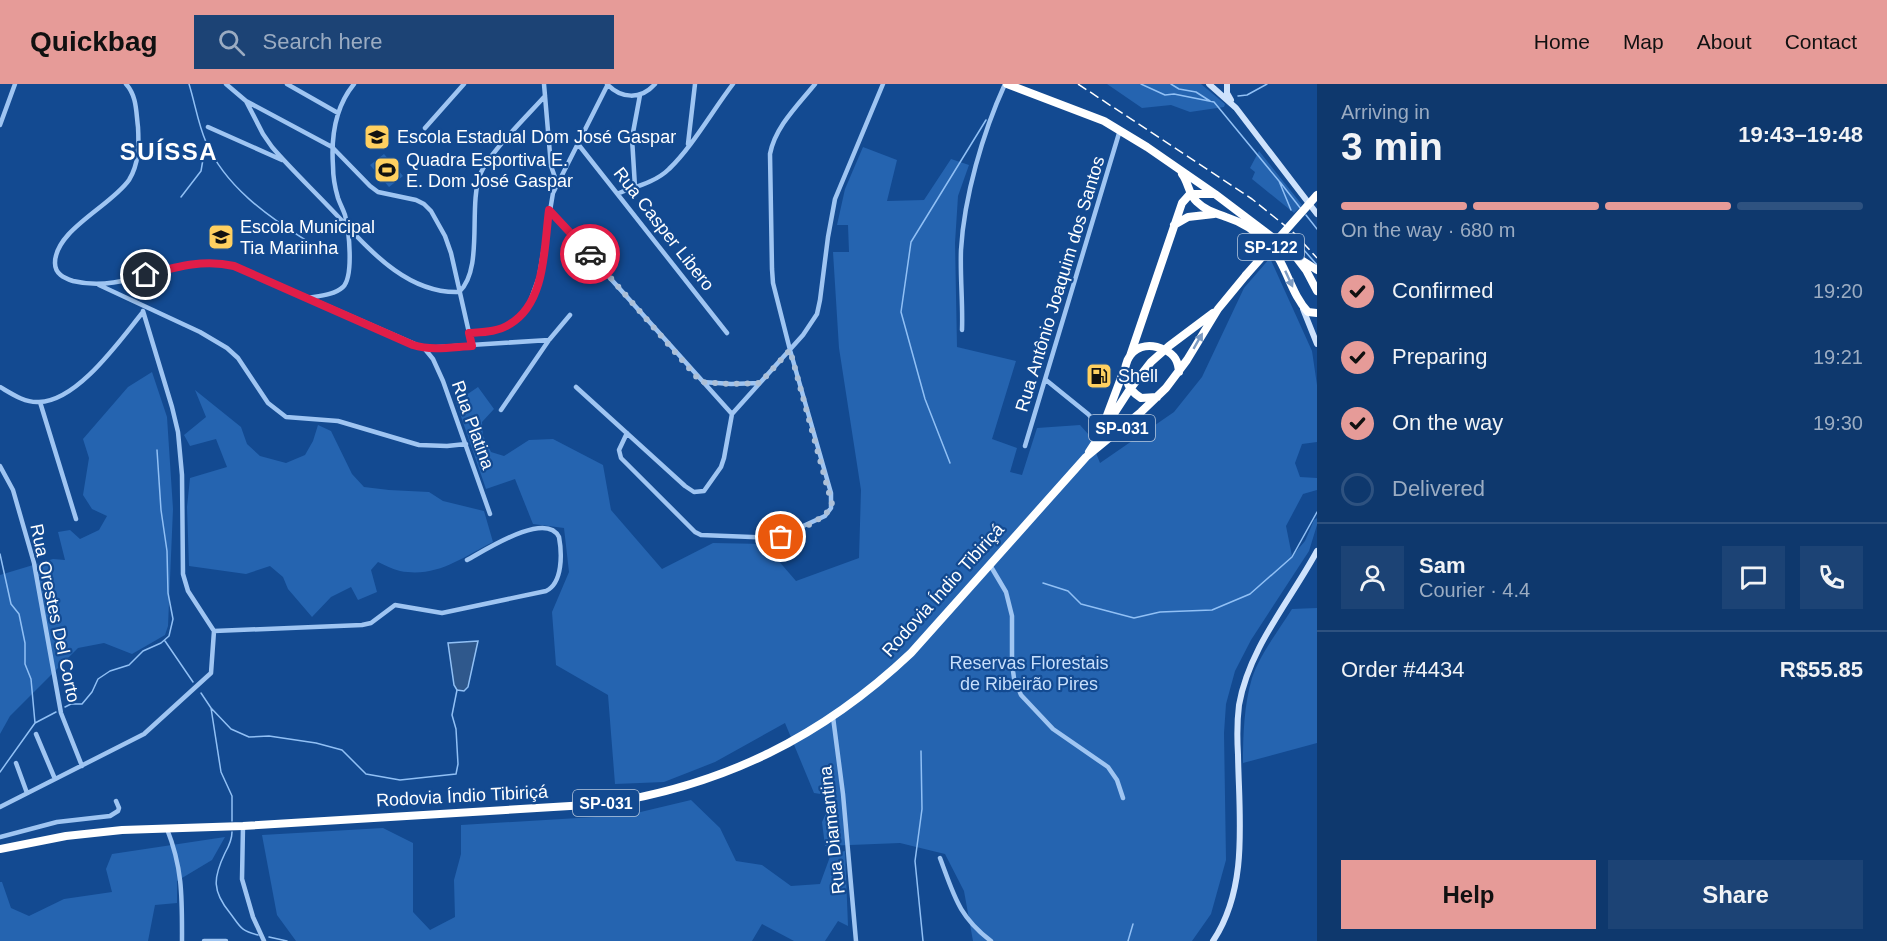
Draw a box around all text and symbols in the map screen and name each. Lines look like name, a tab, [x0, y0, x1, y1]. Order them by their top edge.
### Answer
search box	[194, 15, 614, 69]
text: Quickbag	[30, 26, 158, 57]
icon: search	[215, 26, 248, 59]
text: Search here	[263, 29, 382, 54]
text: Home	[1534, 30, 1590, 53]
text: Map	[1623, 30, 1664, 53]
text: About	[1697, 30, 1752, 53]
text: Contact	[1785, 30, 1857, 53]
text: Arriving in	[1341, 101, 1430, 123]
school or university icon: Escola Estadual Dom José Gaspar	[362, 122, 392, 152]
text: 19:43–19:48	[1738, 122, 1863, 147]
text: 3 min	[1341, 125, 1443, 168]
place label: Escola Estadual Dom José Gaspar	[397, 127, 676, 147]
district label: SUÍSSA	[120, 138, 218, 165]
place label: Quadra Esportiva E. E. Dom José Gaspar	[406, 150, 573, 191]
street label: Rua Antônio Joaquim dos Santos	[1012, 154, 1108, 414]
sports icon: Quadra Esportiva E. E. Dom José Gaspar	[372, 155, 402, 185]
street label: Rua Casper Libero	[610, 163, 718, 295]
place label: Escola Municipal Tia Mariinha	[240, 217, 375, 258]
text: On the way · 680 m	[1341, 219, 1516, 241]
school or university icon: Escola Municipal Tia Mariinha	[206, 222, 236, 252]
courier	[560, 224, 620, 284]
road number: SP-122	[1238, 234, 1304, 260]
icon: car	[574, 238, 607, 271]
pin	[120, 249, 171, 300]
icon: home	[129, 258, 162, 291]
one-way arrow	[1285, 270, 1294, 287]
icon: check	[1341, 275, 1374, 308]
text: Confirmed	[1392, 278, 1493, 303]
text: 19:20	[1813, 280, 1863, 302]
one-way arrow	[1193, 332, 1203, 349]
icon: check	[1341, 341, 1374, 374]
text: Preparing	[1392, 344, 1487, 369]
text: 19:21	[1813, 346, 1863, 368]
fuel station icon: Shell	[1084, 361, 1114, 391]
place label: Shell	[1118, 366, 1158, 386]
street label: Rua Platina	[448, 378, 499, 473]
icon: check	[1341, 407, 1374, 440]
text: On the way	[1392, 410, 1503, 435]
text: 19:30	[1813, 412, 1863, 434]
road number: SP-031	[1089, 415, 1155, 441]
text: Delivered	[1392, 476, 1485, 501]
pin	[755, 511, 806, 562]
street label: Rodovia Índio Tibiriçá	[878, 519, 1009, 661]
icon: bag	[764, 520, 797, 553]
street label: Rua Orestes Del Corto	[26, 522, 84, 704]
button: person	[1341, 546, 1404, 609]
button: chat	[1722, 546, 1785, 609]
button: phone	[1800, 546, 1863, 609]
text: Sam	[1419, 553, 1465, 578]
text: Courier · 4.4	[1419, 579, 1530, 601]
park label: Reservas Florestais de Ribeirão Pires	[949, 653, 1109, 694]
text: Order #4434	[1341, 657, 1465, 682]
text: R$55.85	[1780, 657, 1863, 682]
street label: Rua Diamantina	[815, 764, 849, 895]
street label: Rodovia Índio Tibiriçá	[376, 781, 549, 810]
road number: SP-031	[573, 790, 639, 816]
button: Help	[1341, 860, 1596, 929]
button: Share	[1608, 860, 1863, 929]

